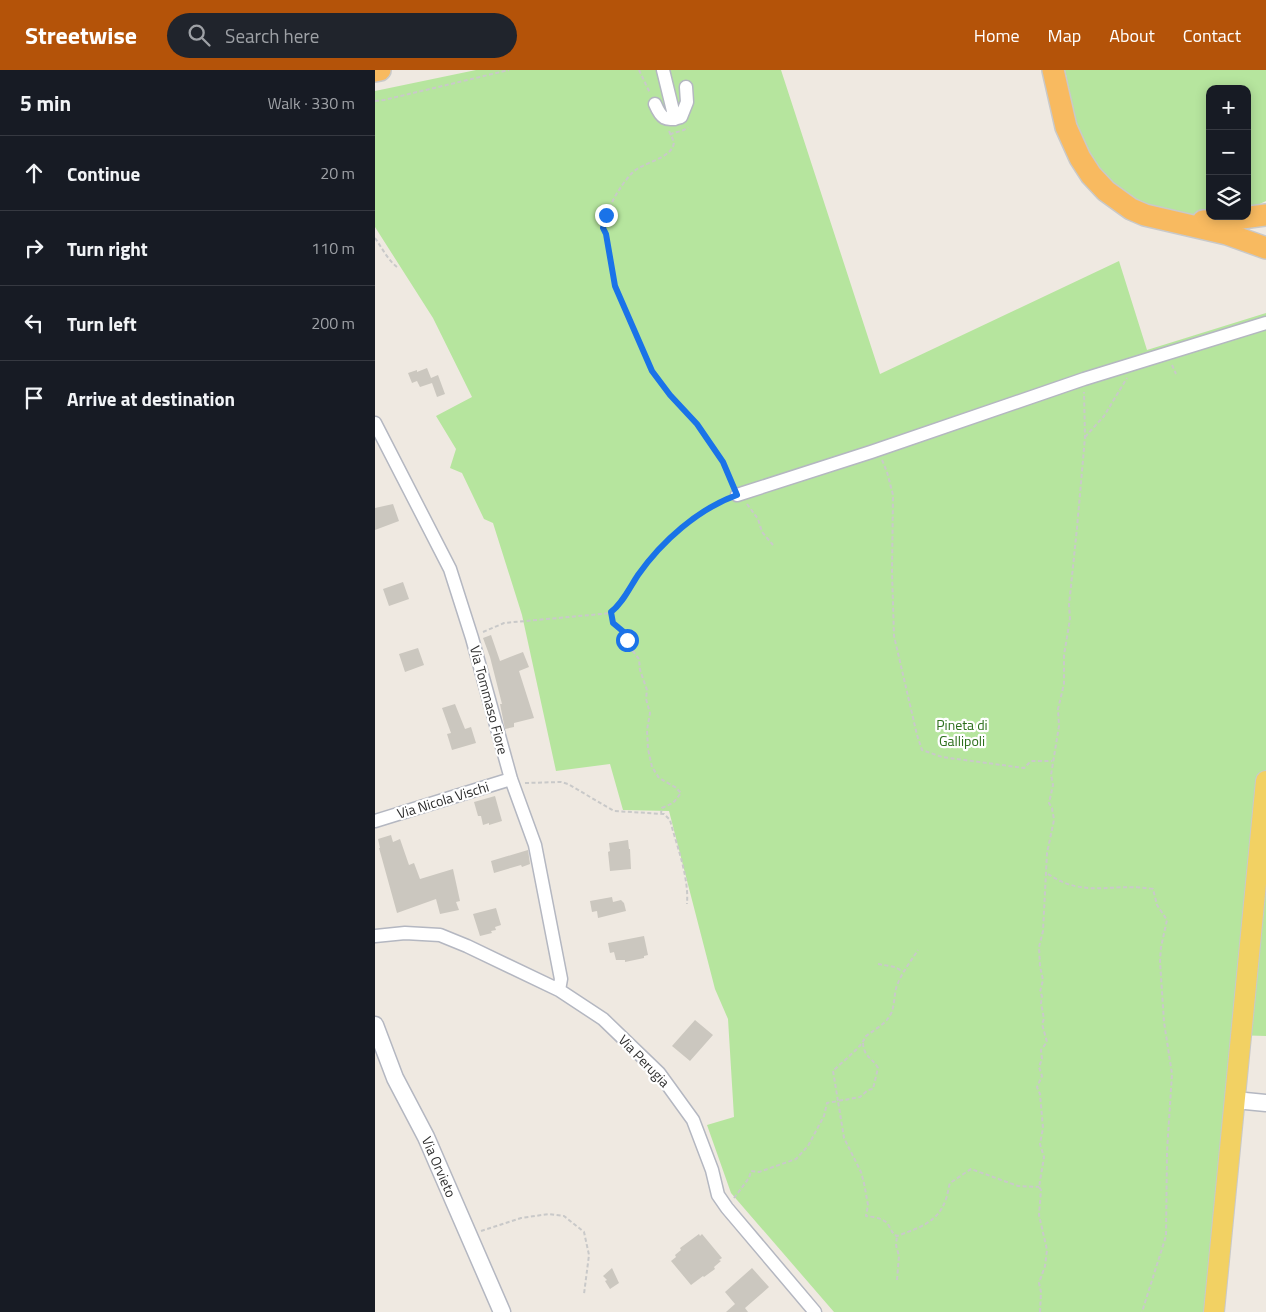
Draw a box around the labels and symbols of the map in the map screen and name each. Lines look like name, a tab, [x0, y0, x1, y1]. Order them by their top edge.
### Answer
route end	[595, 204, 618, 227]
route start	[616, 629, 639, 652]
street label: Via Tommaso Fiore	[465, 643, 514, 757]
park label: Pineta di Gallipoli	[936, 714, 988, 751]
street label: Via Nicola Vischi	[394, 776, 491, 823]
street label: Via Perugia	[614, 1030, 675, 1092]
street label: Via Orvieto	[417, 1133, 462, 1201]

